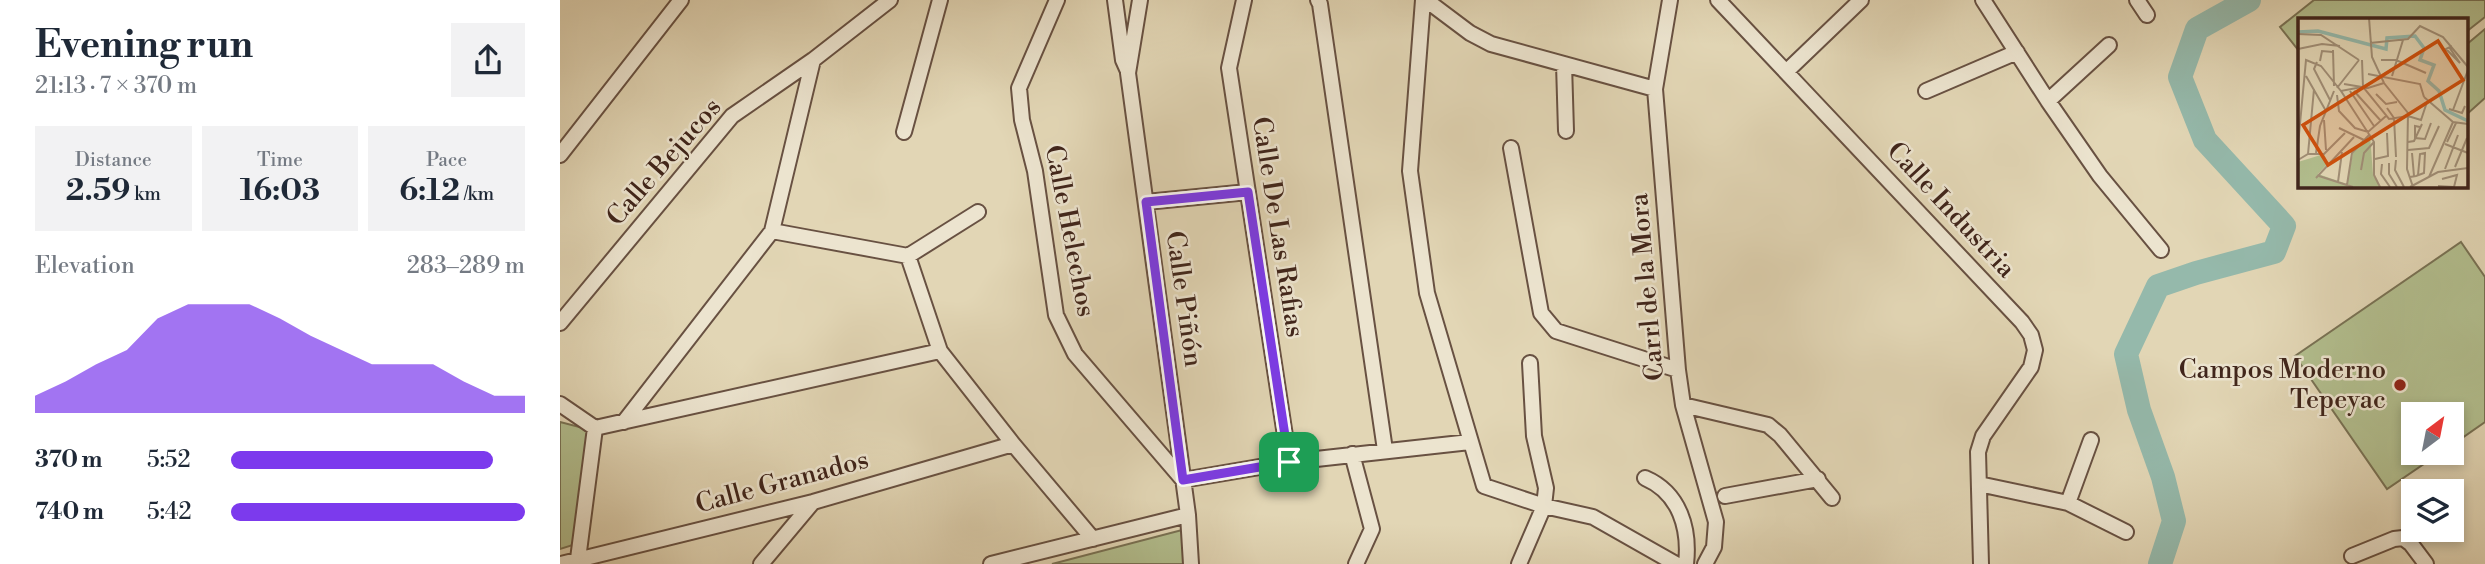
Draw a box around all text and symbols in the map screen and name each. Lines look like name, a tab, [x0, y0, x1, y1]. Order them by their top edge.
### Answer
inset map	[2298, 18, 2468, 187]
text: Evening run	[35, 22, 253, 69]
button: share	[451, 23, 525, 97]
text: 21:13 · 7 × 370 m	[35, 72, 197, 100]
street label: Calle Bejucos	[600, 92, 728, 232]
street label: Calle De Las Rafias	[1245, 114, 1311, 340]
street label: Calle Industria	[1880, 135, 2023, 285]
street label: Calle Helechos	[1038, 142, 1102, 320]
text: Distance	[75, 148, 152, 172]
text: Time	[257, 148, 303, 172]
text: Pace	[426, 148, 467, 172]
text: 2.59	[66, 172, 130, 210]
text: 16:03	[240, 172, 320, 210]
text: 6:12	[399, 172, 460, 210]
text: km	[130, 182, 161, 206]
text: /km	[460, 182, 494, 206]
street label: Carrl de la Mora	[1623, 191, 1671, 382]
street label: Calle Piñón	[1159, 229, 1209, 369]
text: Elevation	[35, 252, 135, 280]
text: 283–289 m	[407, 252, 525, 280]
place label: Campos Moderno Tepeyac	[2179, 354, 2386, 416]
marker: Campos Moderno Tepeyac	[2392, 377, 2408, 393]
north arrow	[2401, 402, 2464, 466]
map controls	[2401, 402, 2464, 542]
pin	[1259, 432, 1319, 492]
icon: arrive	[1270, 443, 1308, 481]
street label: Calle Granados	[692, 444, 872, 520]
text: 370 m	[35, 446, 102, 474]
text: 5:52	[147, 446, 191, 474]
button: layers	[2401, 479, 2464, 542]
text: 740 m	[35, 498, 104, 526]
text: 5:42	[147, 498, 192, 526]

